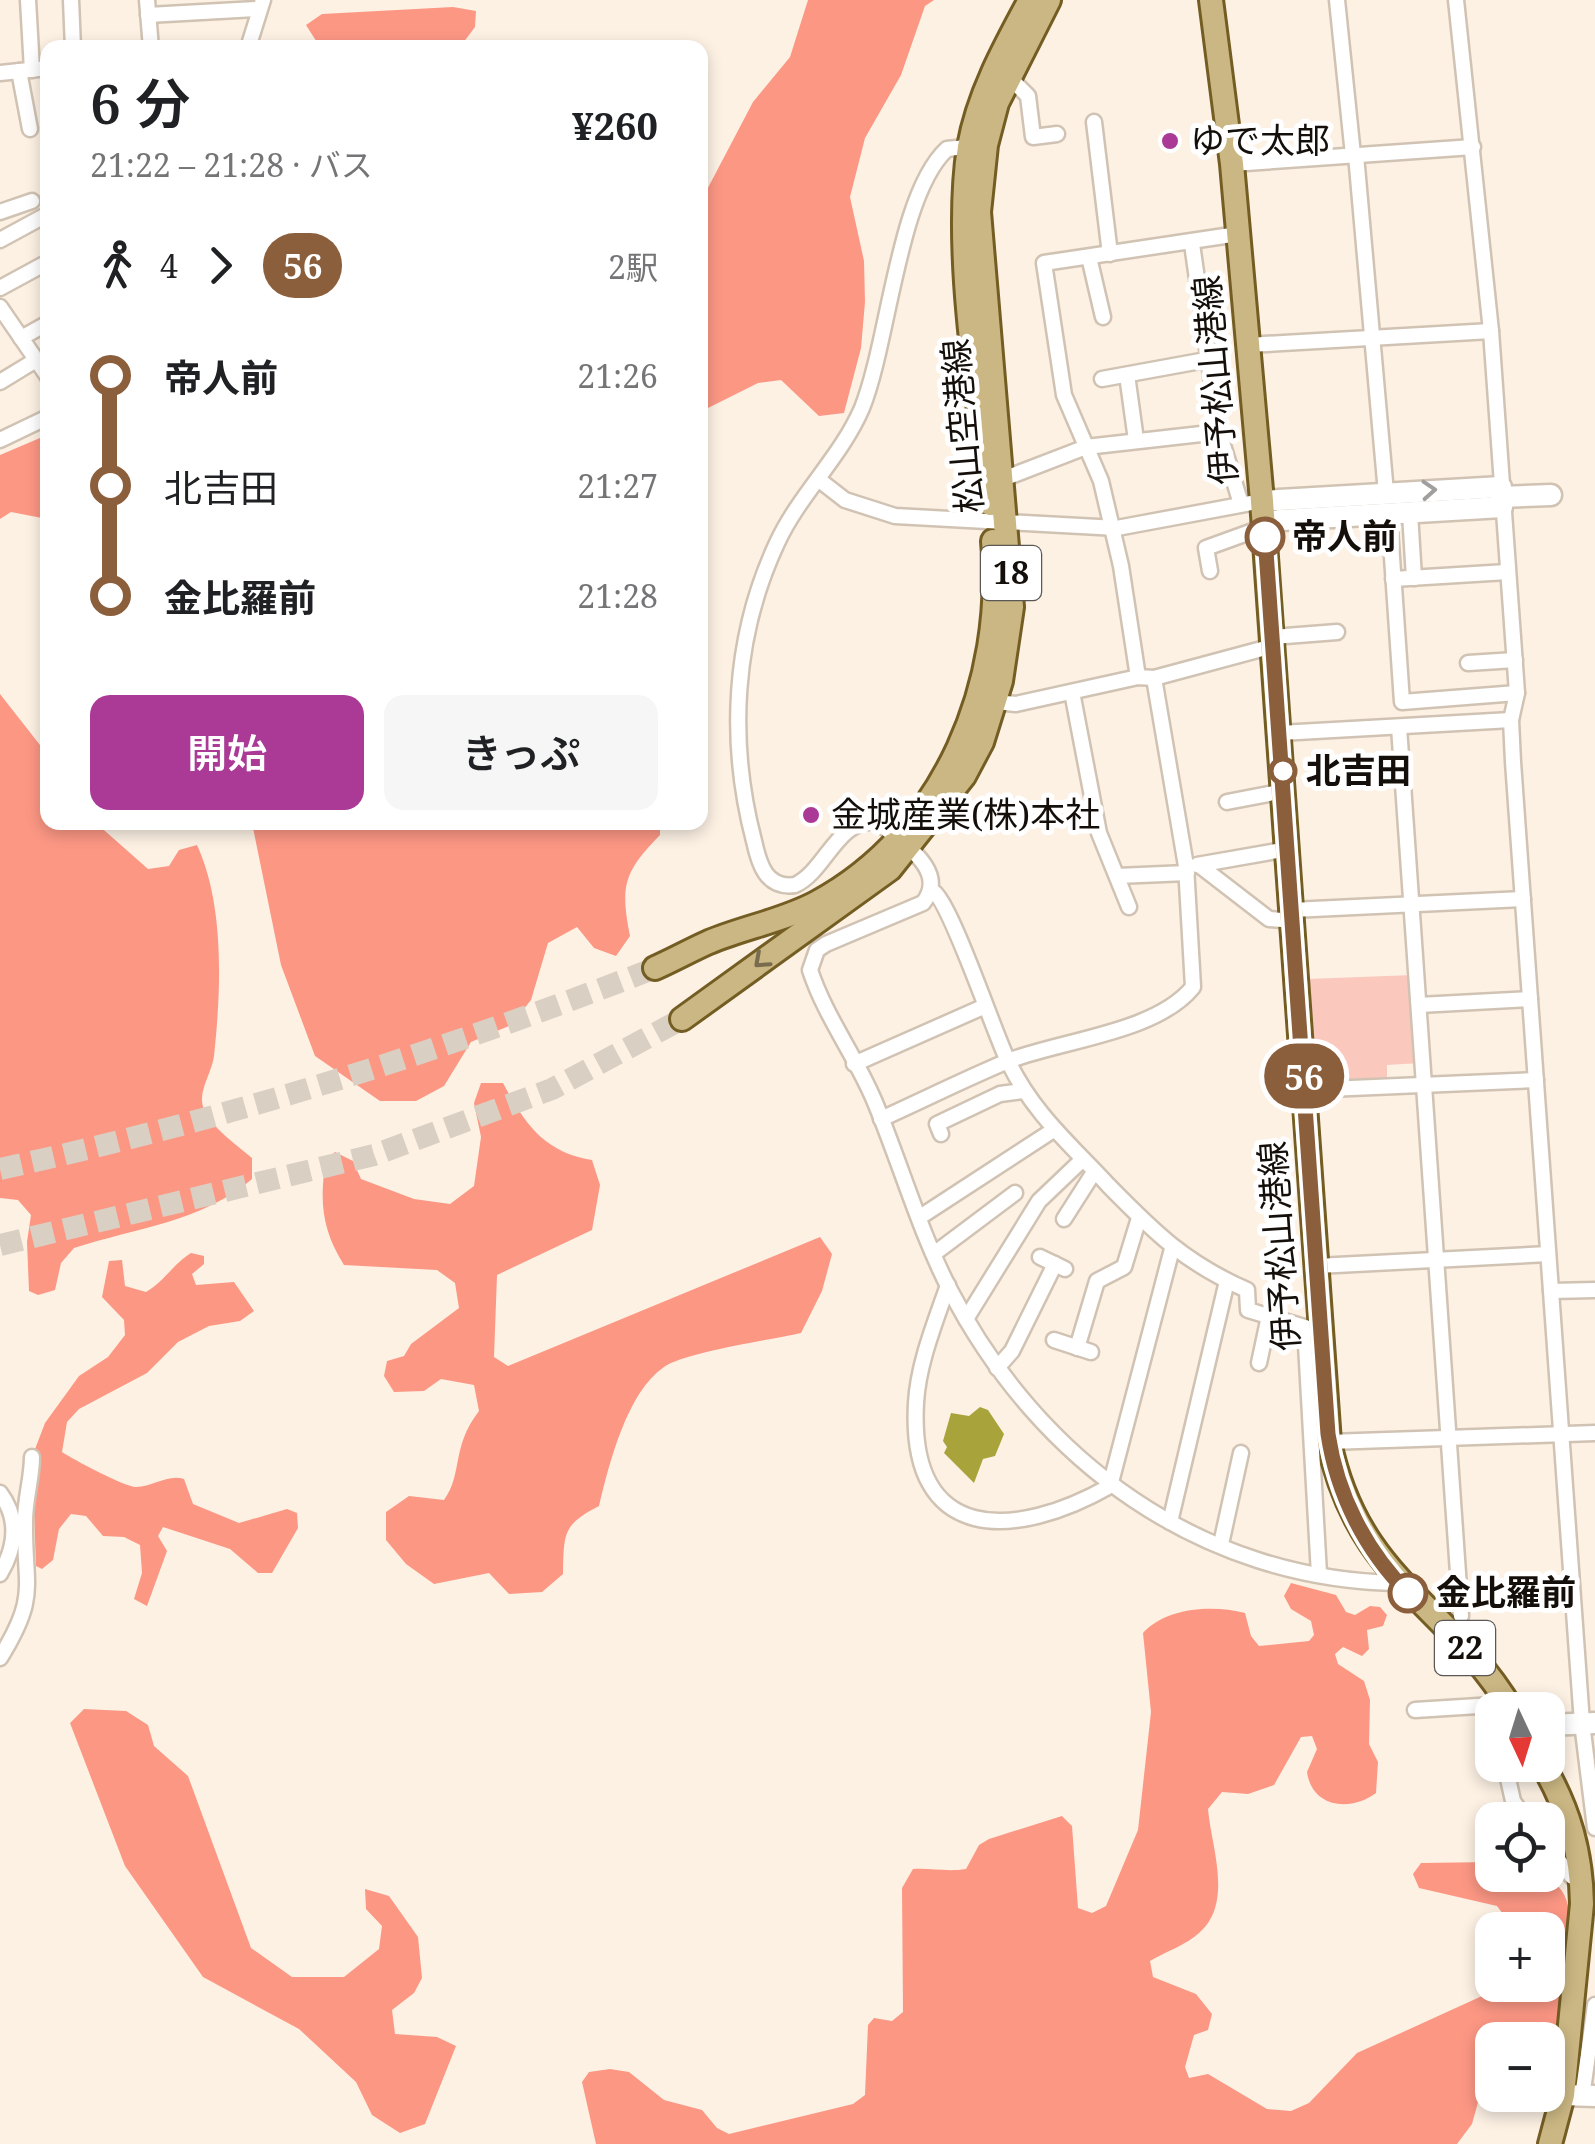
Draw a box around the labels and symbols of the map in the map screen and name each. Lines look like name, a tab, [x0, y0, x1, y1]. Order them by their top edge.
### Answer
place label: ゆで太郎	[1190, 116, 1330, 163]
marker: ゆで太郎	[1159, 130, 1181, 152]
street label: 伊予松山港線	[1182, 273, 1247, 487]
street label: 松山空港線	[930, 337, 993, 515]
one-way arrow	[1422, 480, 1438, 501]
place label: 帝人前	[1292, 512, 1397, 559]
marker: 帝人前	[1246, 518, 1284, 556]
road number: 18	[981, 546, 1041, 600]
place label: 北吉田	[1306, 746, 1411, 793]
marker: 北吉田	[1270, 758, 1296, 784]
place label: 金城産業(株)本社	[831, 790, 1100, 837]
marker: 金城産業(株)本社	[800, 804, 822, 826]
one-way arrow	[755, 949, 773, 967]
line badge: 56	[1259, 1044, 1349, 1108]
street label: 伊予松山港線	[1248, 1140, 1309, 1352]
place label: 金比羅前	[1436, 1568, 1576, 1615]
marker: 金比羅前	[1389, 1574, 1427, 1612]
road number: 22	[1435, 1621, 1495, 1675]
north arrow	[1475, 1692, 1565, 1782]

